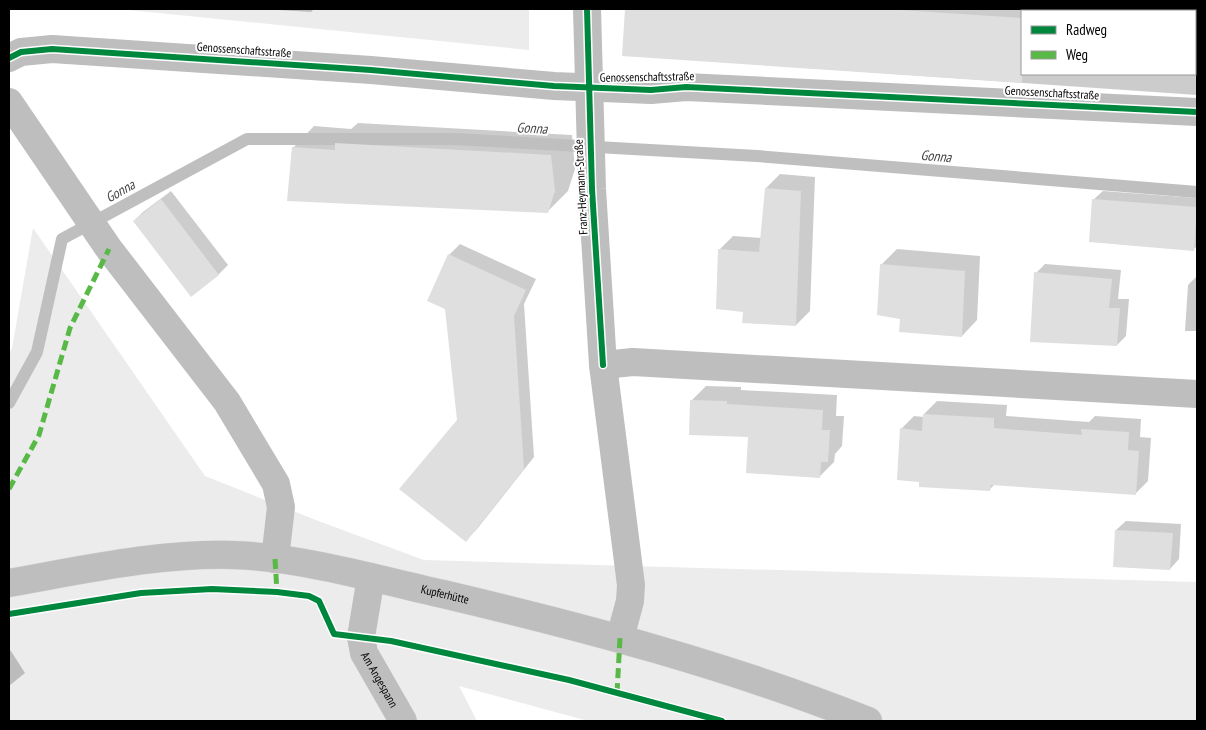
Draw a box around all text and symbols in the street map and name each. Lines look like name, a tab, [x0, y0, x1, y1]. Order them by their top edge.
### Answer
legend	[1021, 10, 1196, 75]
text: Radweg	[1066, 20, 1107, 39]
street label: Genossenschaftsstraße	[196, 39, 292, 60]
text: Weg	[1066, 45, 1088, 64]
street label: Genossenschaftsstraße	[600, 68, 694, 85]
street label: Genossenschaftsstraße	[1004, 83, 1100, 102]
water label: Gonna	[516, 118, 549, 138]
street label: Franz-Heymann-Straße	[571, 139, 590, 235]
water label: Gonna	[920, 146, 954, 166]
water label: Gonna	[102, 175, 139, 206]
street label: Kupferhütte	[420, 581, 471, 607]
street label: Am Angespann	[358, 649, 402, 710]

